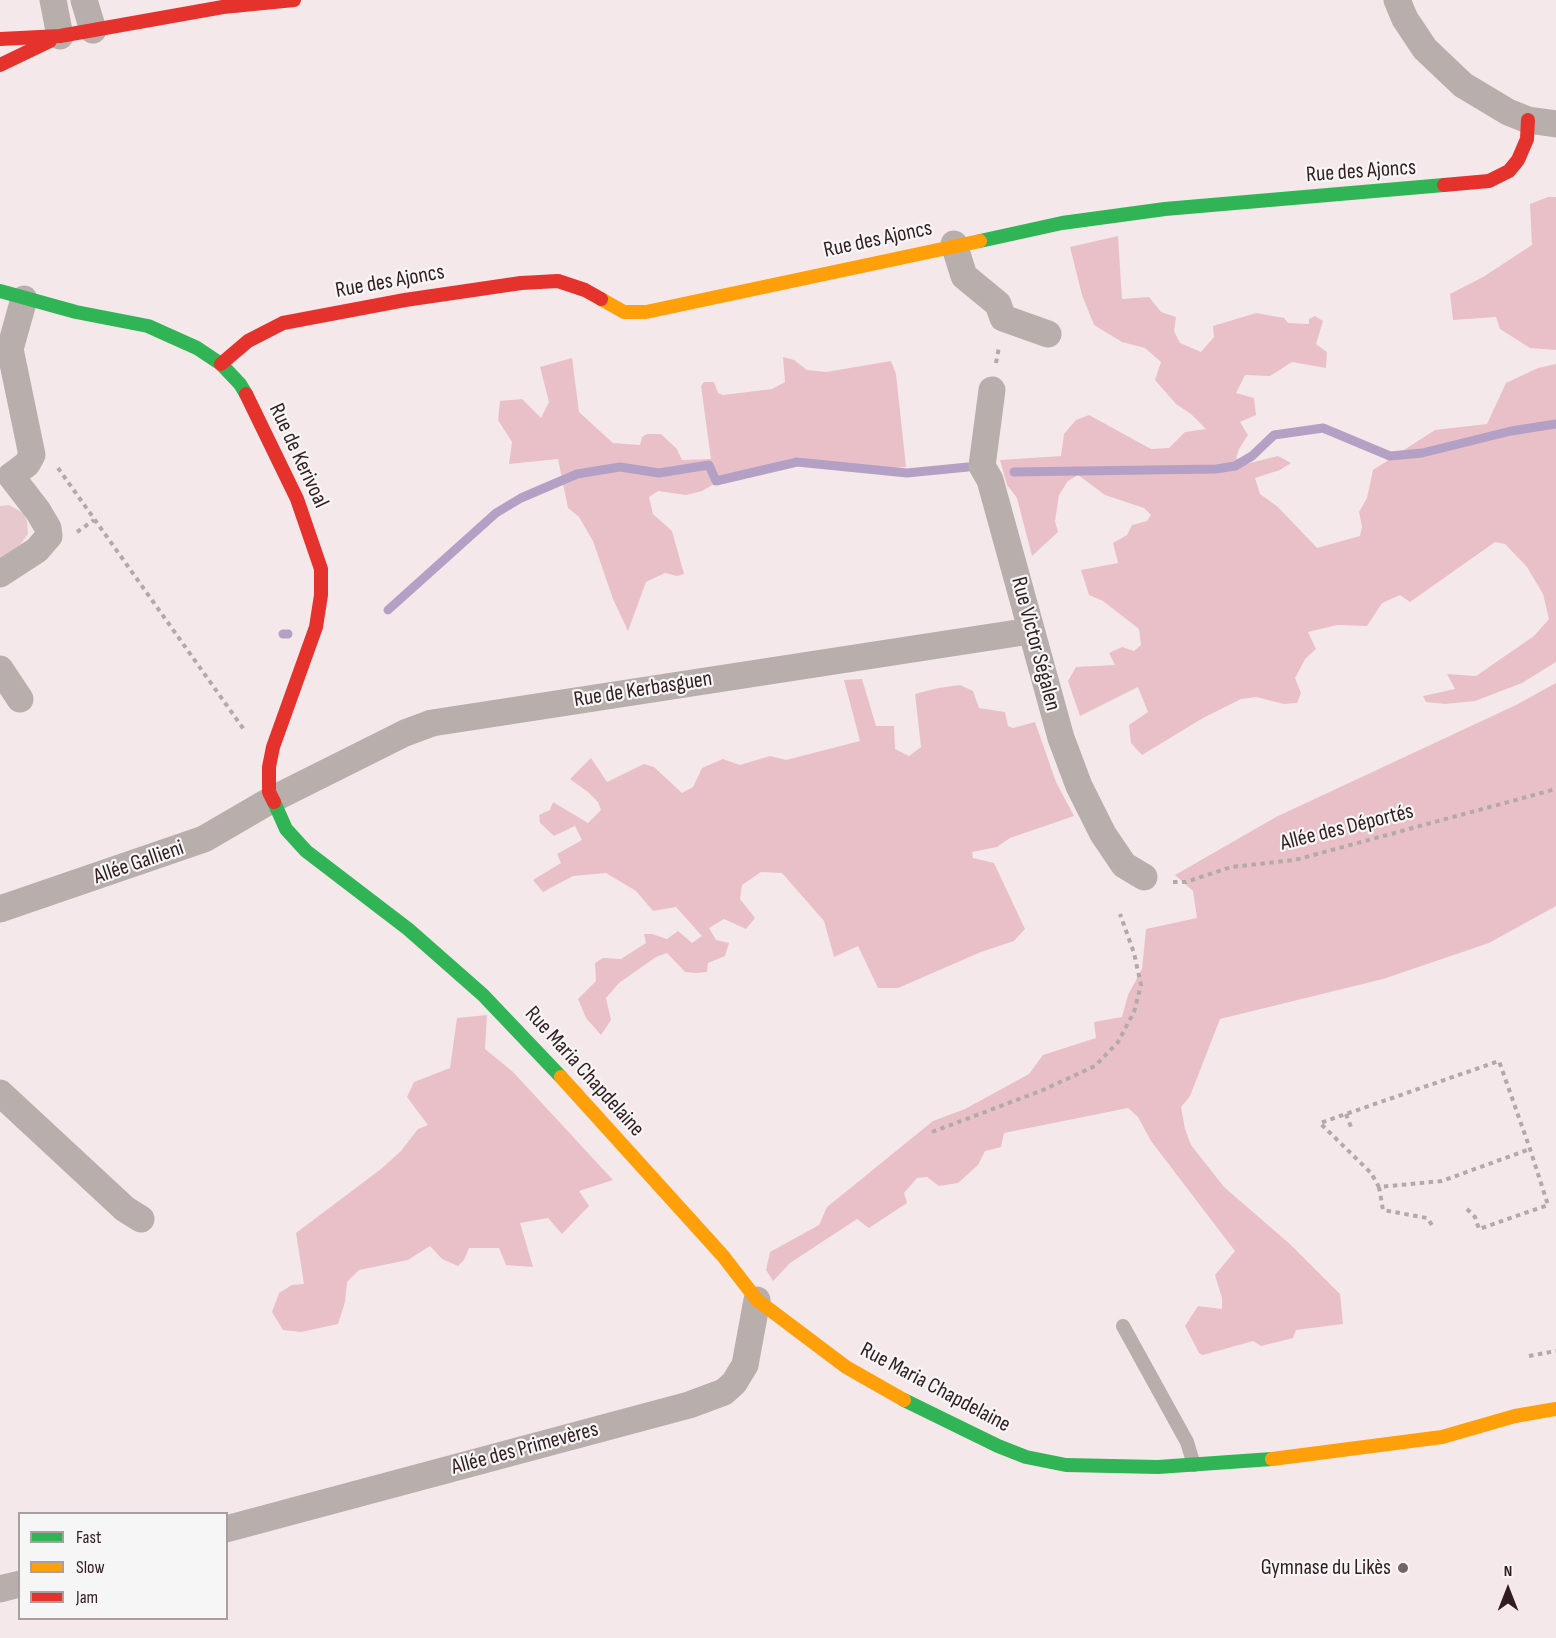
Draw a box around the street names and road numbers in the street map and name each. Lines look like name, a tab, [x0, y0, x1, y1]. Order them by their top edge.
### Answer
street label: Rue des Ajoncs	[1305, 155, 1417, 189]
street label: Rue des Ajoncs	[821, 216, 935, 264]
street label: Rue des Ajoncs	[333, 259, 447, 305]
street label: Rue de Kerivoal	[262, 400, 334, 512]
street label: Rue Victor Ségalen	[1004, 574, 1066, 714]
street label: Rue de Kerbasguen	[572, 666, 714, 714]
street label: Allée des Déportés	[1278, 799, 1416, 857]
street label: Allée Gallieni	[90, 835, 188, 891]
street label: Rue Maria Chapdelaine	[519, 1001, 649, 1143]
street label: Rue Maria Chapdelaine	[855, 1337, 1015, 1439]
street label: Allée des Primevères	[449, 1417, 601, 1481]

